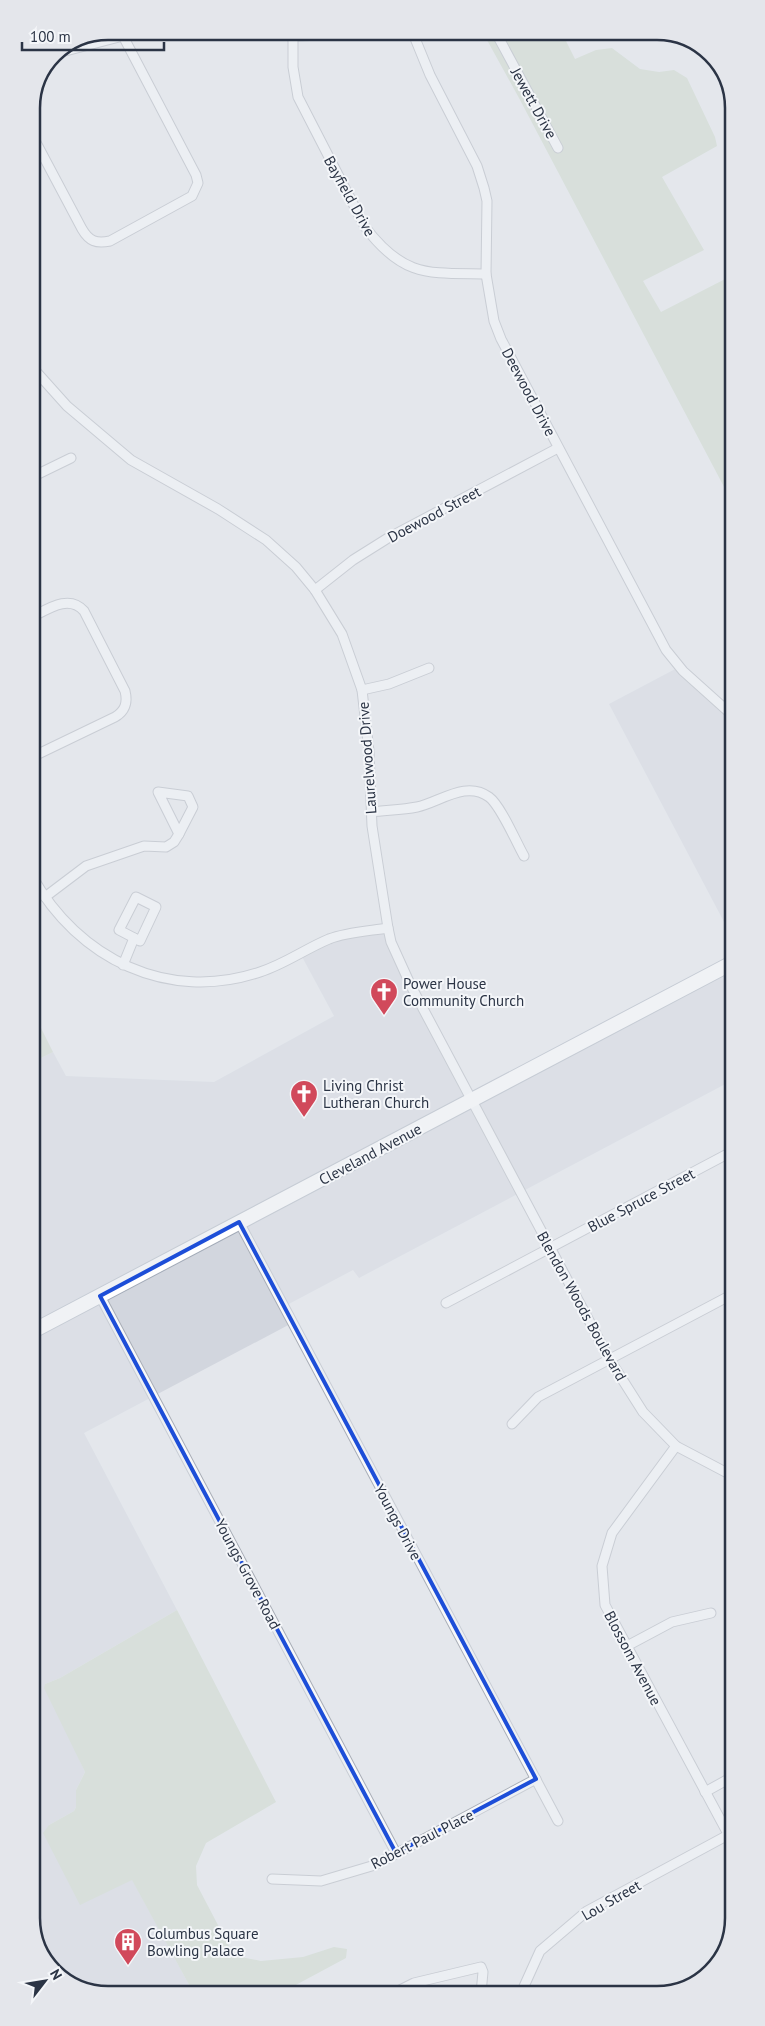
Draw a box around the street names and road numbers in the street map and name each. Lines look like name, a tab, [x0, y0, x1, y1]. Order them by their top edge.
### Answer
street label: Jewett Drive	[506, 63, 561, 142]
street label: Bayfield Drive	[320, 152, 380, 240]
street label: Deewood Drive	[498, 345, 560, 439]
street label: Doewood Street	[384, 482, 484, 546]
street label: Laurelwood Drive	[354, 701, 380, 815]
street label: Cleveland Avenue	[315, 1119, 425, 1189]
street label: Blue Spruce Street	[584, 1164, 698, 1236]
street label: Blendon Woods Boulevard	[533, 1228, 631, 1384]
street label: Youngs Drive	[370, 1481, 426, 1563]
street label: Youngs Grove Road	[211, 1516, 285, 1632]
street label: Blossom Avenue	[600, 1607, 666, 1709]
street label: Robert Paul Place	[368, 1805, 476, 1873]
street label: Lou Street	[578, 1875, 644, 1925]

